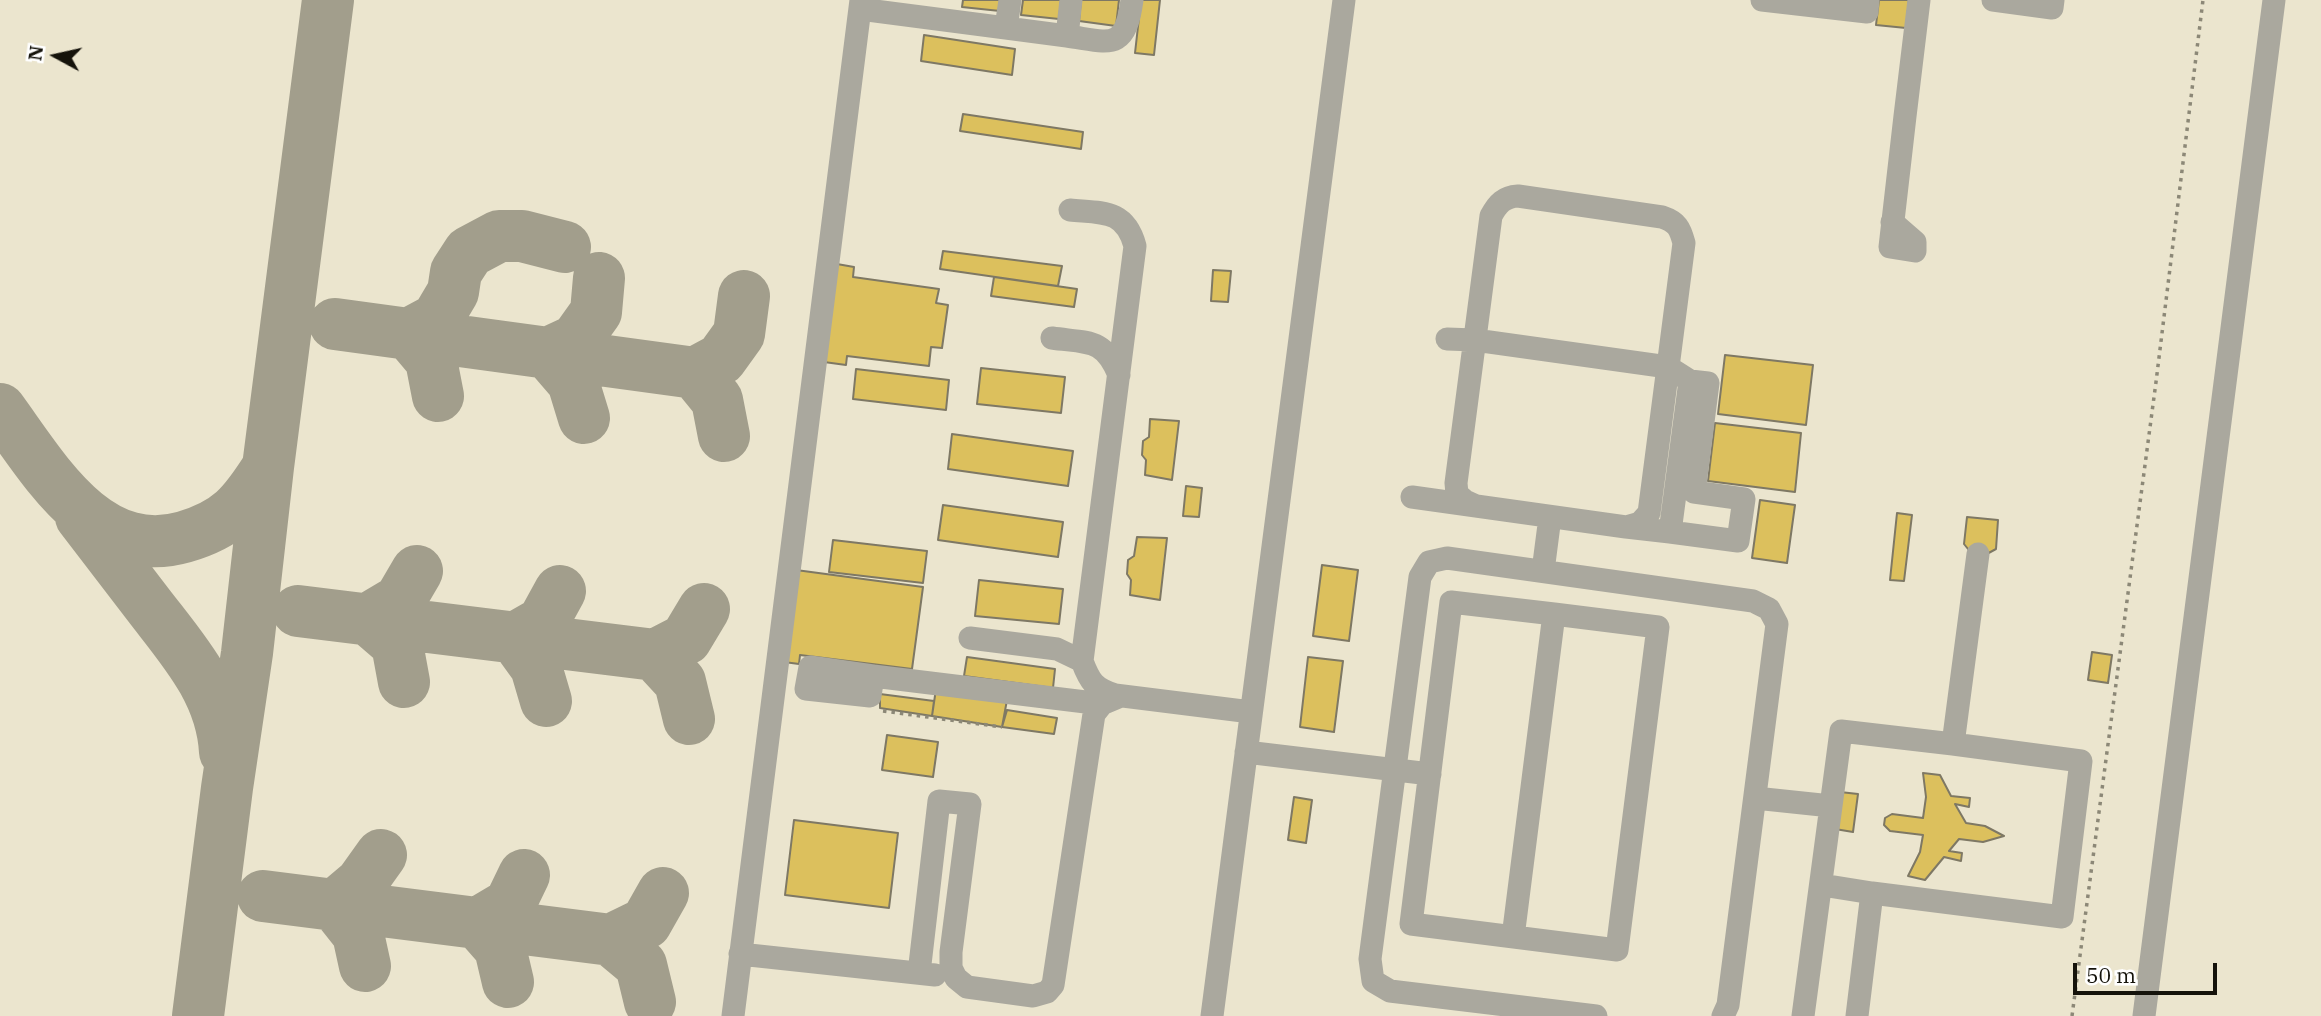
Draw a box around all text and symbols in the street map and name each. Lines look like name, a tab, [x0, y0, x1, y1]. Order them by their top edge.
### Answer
north arrow	[21, 21, 91, 91]
text: N	[22, 44, 48, 62]
scale bar	[2076, 950, 2220, 994]
text: 50 m	[2086, 961, 2136, 989]

